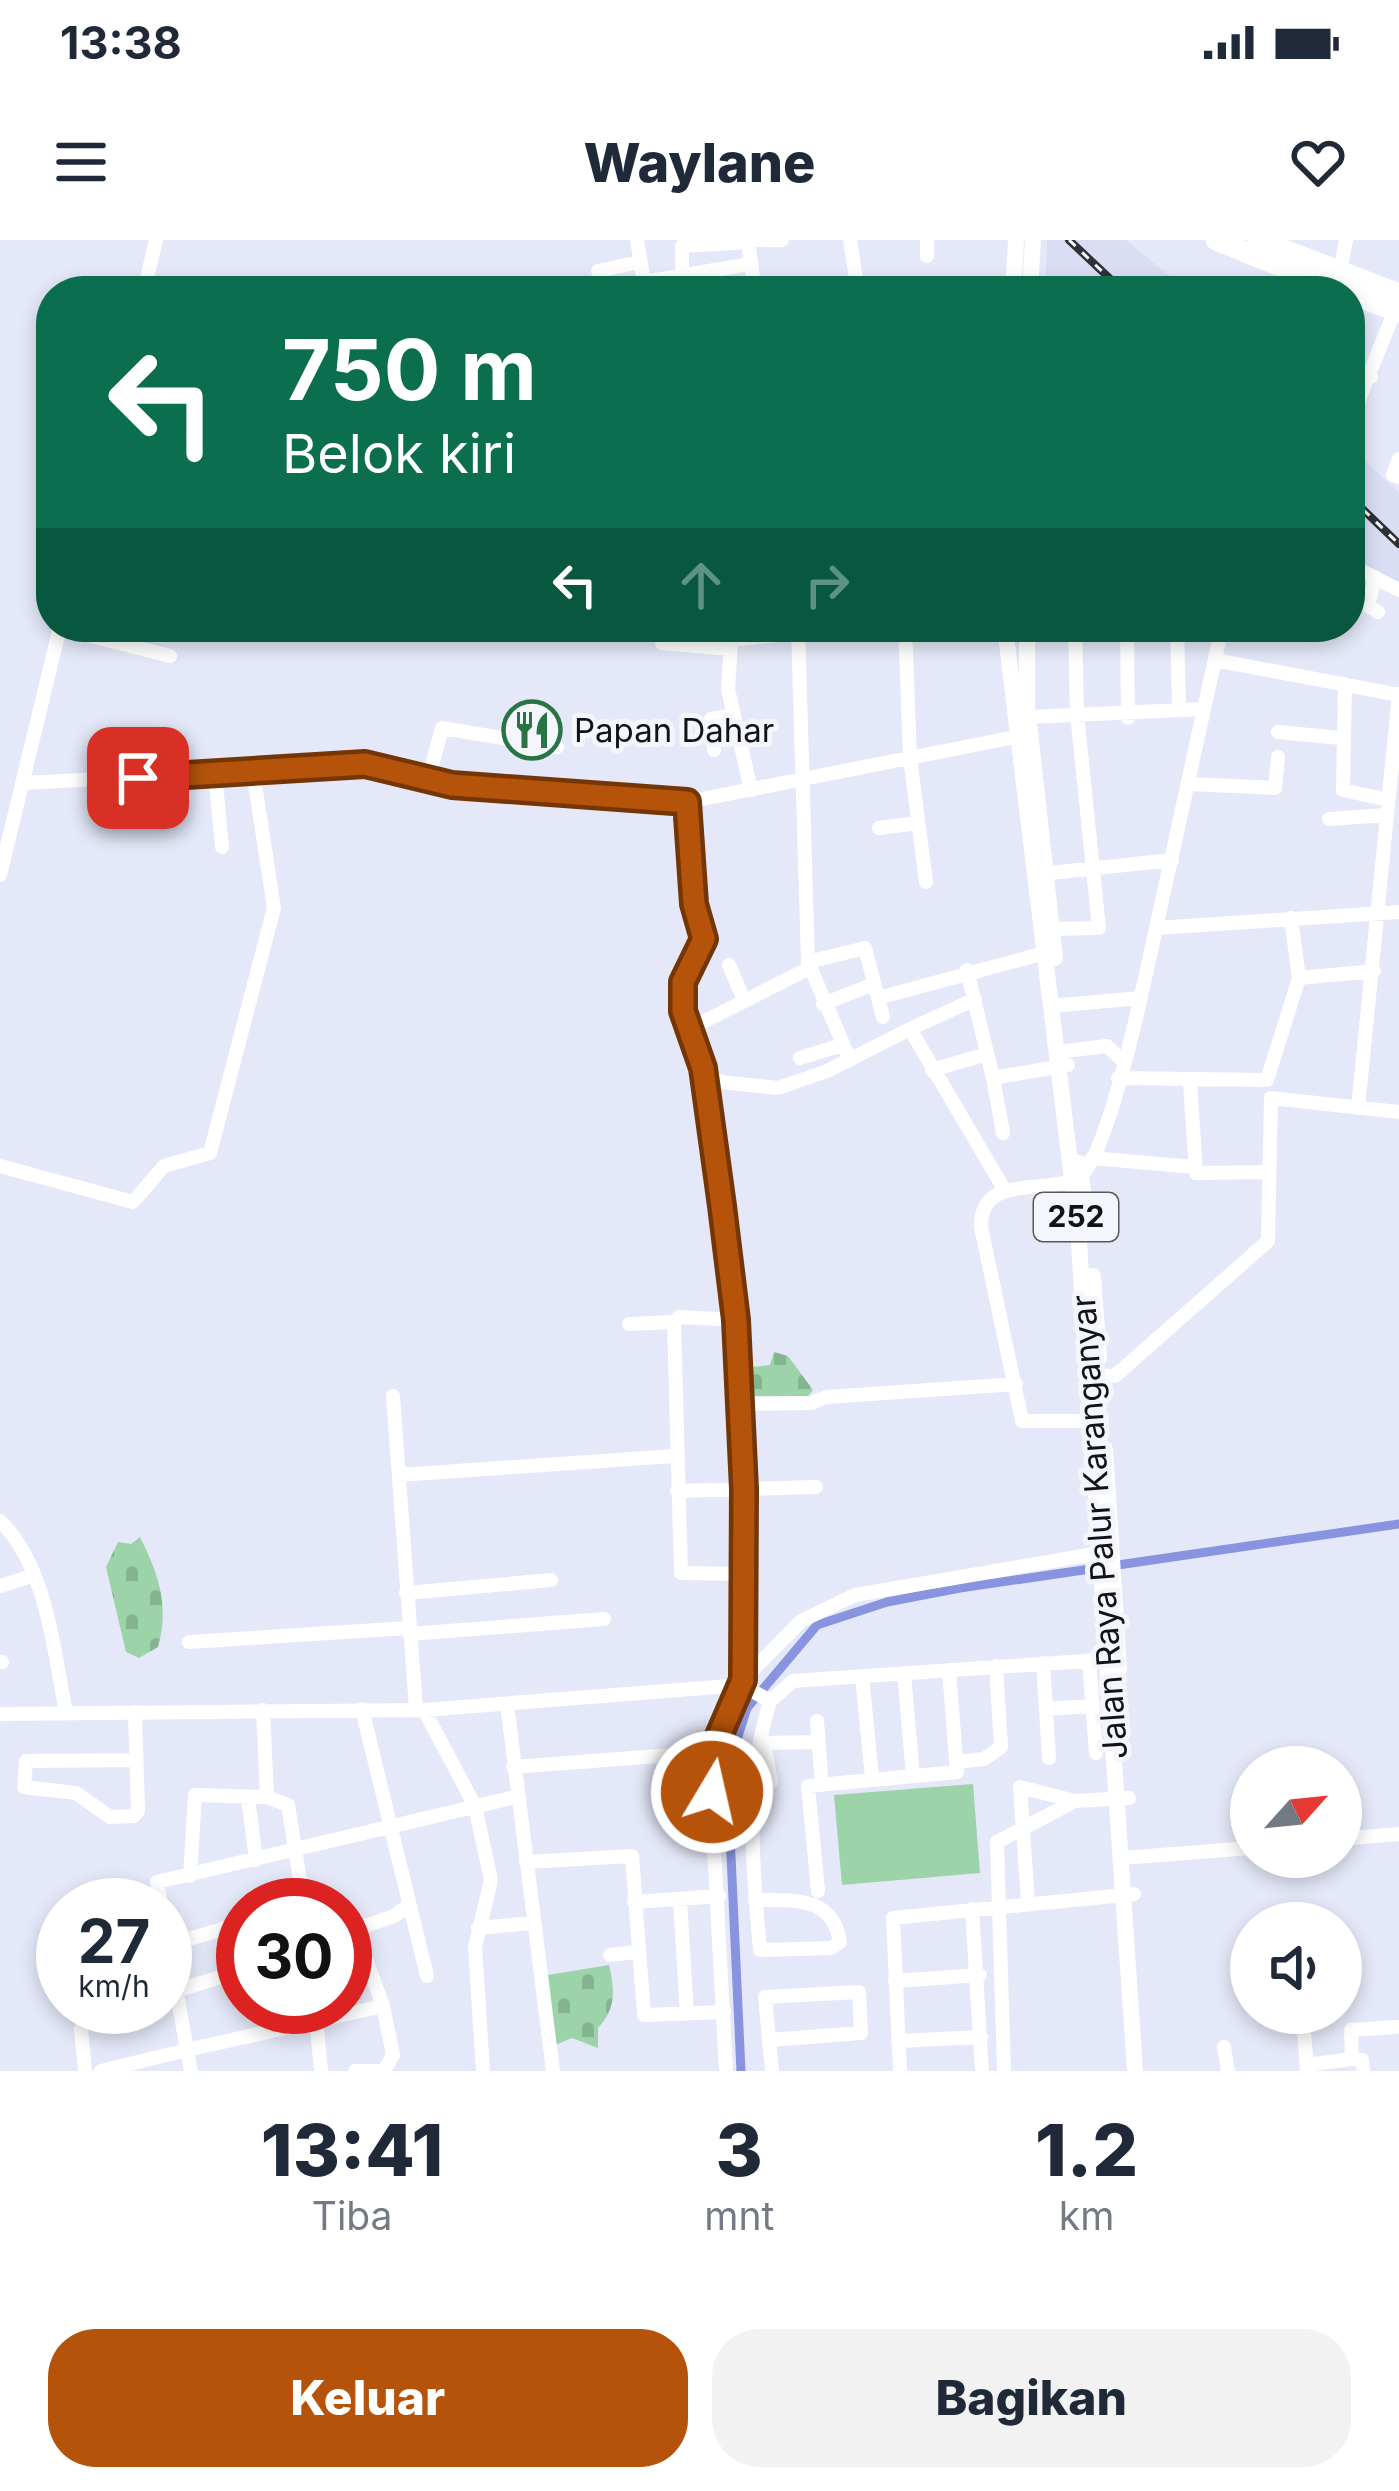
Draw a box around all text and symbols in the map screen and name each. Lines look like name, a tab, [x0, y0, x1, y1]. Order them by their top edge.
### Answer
text: 13:38	[60, 15, 182, 70]
icon: menu	[48, 129, 114, 195]
icon: heart	[1285, 129, 1351, 195]
text: Waylane	[584, 130, 815, 195]
text: 750 m	[282, 319, 537, 420]
icon: left	[84, 324, 240, 480]
text: Belok kiri	[282, 421, 516, 486]
icon: left	[542, 552, 608, 618]
icon: ahead	[668, 552, 734, 618]
icon: right	[794, 552, 860, 618]
restaurant icon: Papan Dahar	[501, 699, 563, 761]
place label: Papan Dahar	[574, 710, 774, 750]
pin	[87, 727, 189, 829]
icon: arrive	[105, 745, 171, 811]
road number: 252	[1034, 1193, 1118, 1241]
street label: Jalan Raya Palur Karanganyar	[1063, 1294, 1135, 1760]
position arrow	[649, 1729, 775, 1855]
north arrow	[1230, 1746, 1362, 1878]
map controls	[1230, 1746, 1362, 2034]
speed limit sign: 30	[216, 1878, 372, 2034]
button: sound	[1230, 1902, 1362, 2034]
text: 27	[78, 1905, 150, 1977]
text: km/h	[78, 1968, 150, 2004]
text: 13:41	[261, 2106, 443, 2193]
text: 3	[716, 2106, 763, 2193]
text: 1.2	[1035, 2106, 1138, 2193]
text: Tiba	[312, 2192, 393, 2239]
text: mnt	[704, 2192, 774, 2239]
text: km	[1059, 2192, 1114, 2239]
button: Keluar	[48, 2329, 688, 2467]
button: Bagikan	[712, 2329, 1351, 2467]

